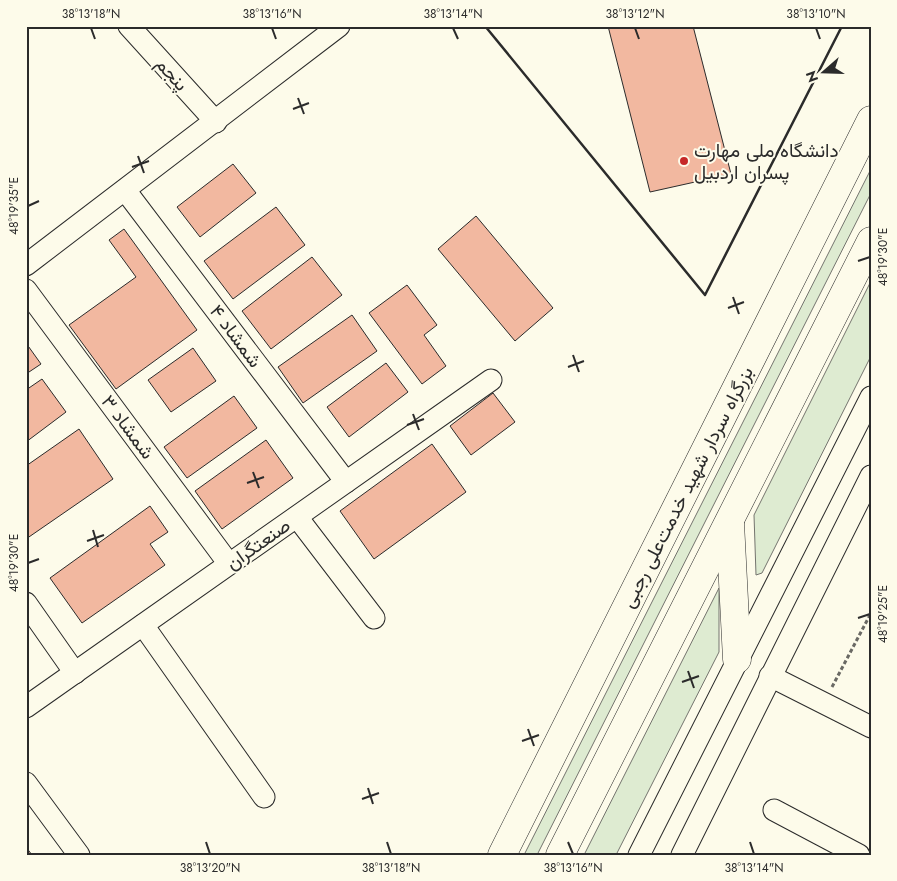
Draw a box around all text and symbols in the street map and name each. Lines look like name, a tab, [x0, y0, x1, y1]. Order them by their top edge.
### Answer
text: 38°13'18"N	[62, 5, 120, 23]
text: 38°13'16"N	[242, 5, 302, 23]
text: 38°13'14"N	[423, 5, 483, 23]
text: 38°13'12"N	[606, 5, 664, 23]
text: 38°13'10"N	[786, 5, 846, 23]
north arrow	[800, 48, 850, 98]
street label: پنجم	[149, 51, 195, 97]
text: N	[800, 68, 823, 85]
place label: دانشگاه ملی مهارت پسران اردبیل	[694, 137, 839, 186]
marker: دانشگاه ملی مهارت پسران اردبیل	[678, 155, 690, 167]
text: 48°19'35"E	[5, 177, 23, 235]
text: 48°19'30"E	[874, 228, 892, 286]
street label: شمشاد ۴	[203, 299, 269, 373]
street label: بزرگراه سردار شهید خدمت‌علی رجبی	[614, 362, 760, 612]
street label: شمشاد ۳	[95, 389, 161, 465]
street label: صنعتگران	[220, 512, 296, 576]
text: 48°19'30"E	[5, 534, 23, 592]
text: 48°19'25"E	[874, 585, 892, 643]
text: 38°13'20"N	[180, 859, 240, 877]
text: 38°13'18"N	[362, 859, 420, 877]
text: 38°13'16"N	[543, 859, 603, 877]
text: 38°13'14"N	[724, 859, 784, 877]

